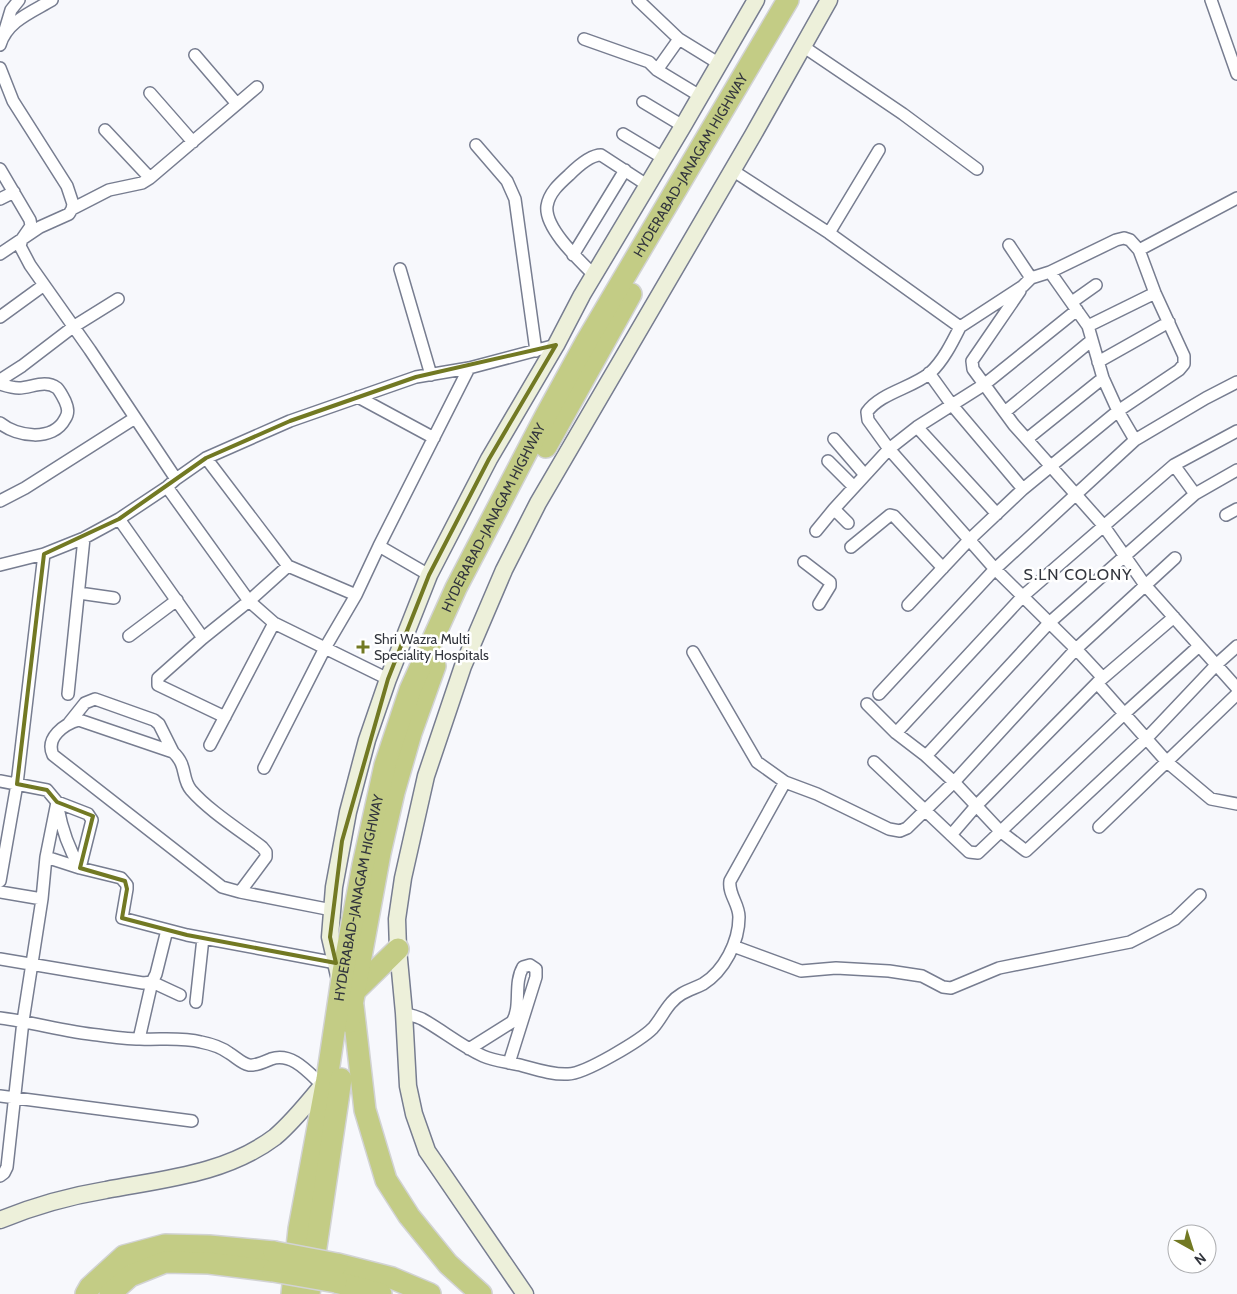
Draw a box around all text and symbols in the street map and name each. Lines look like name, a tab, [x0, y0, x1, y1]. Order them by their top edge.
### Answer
street label: HYDERABAD-JANAGAM HIGHWAY	[629, 69, 752, 260]
street label: HYDERABAD-JANAGAM HIGHWAY	[437, 419, 550, 615]
district label: S.LN COLONY	[1024, 565, 1132, 584]
place label: Shri Wazra Multi Speciality Hospitals	[374, 630, 489, 664]
marker: Shri Wazra Multi Speciality Hospitals	[356, 640, 370, 654]
street label: HYDERABAD-JANAGAM HIGHWAY	[330, 792, 388, 1002]
north arrow	[1167, 1224, 1217, 1274]
text: N	[1191, 1249, 1210, 1269]

